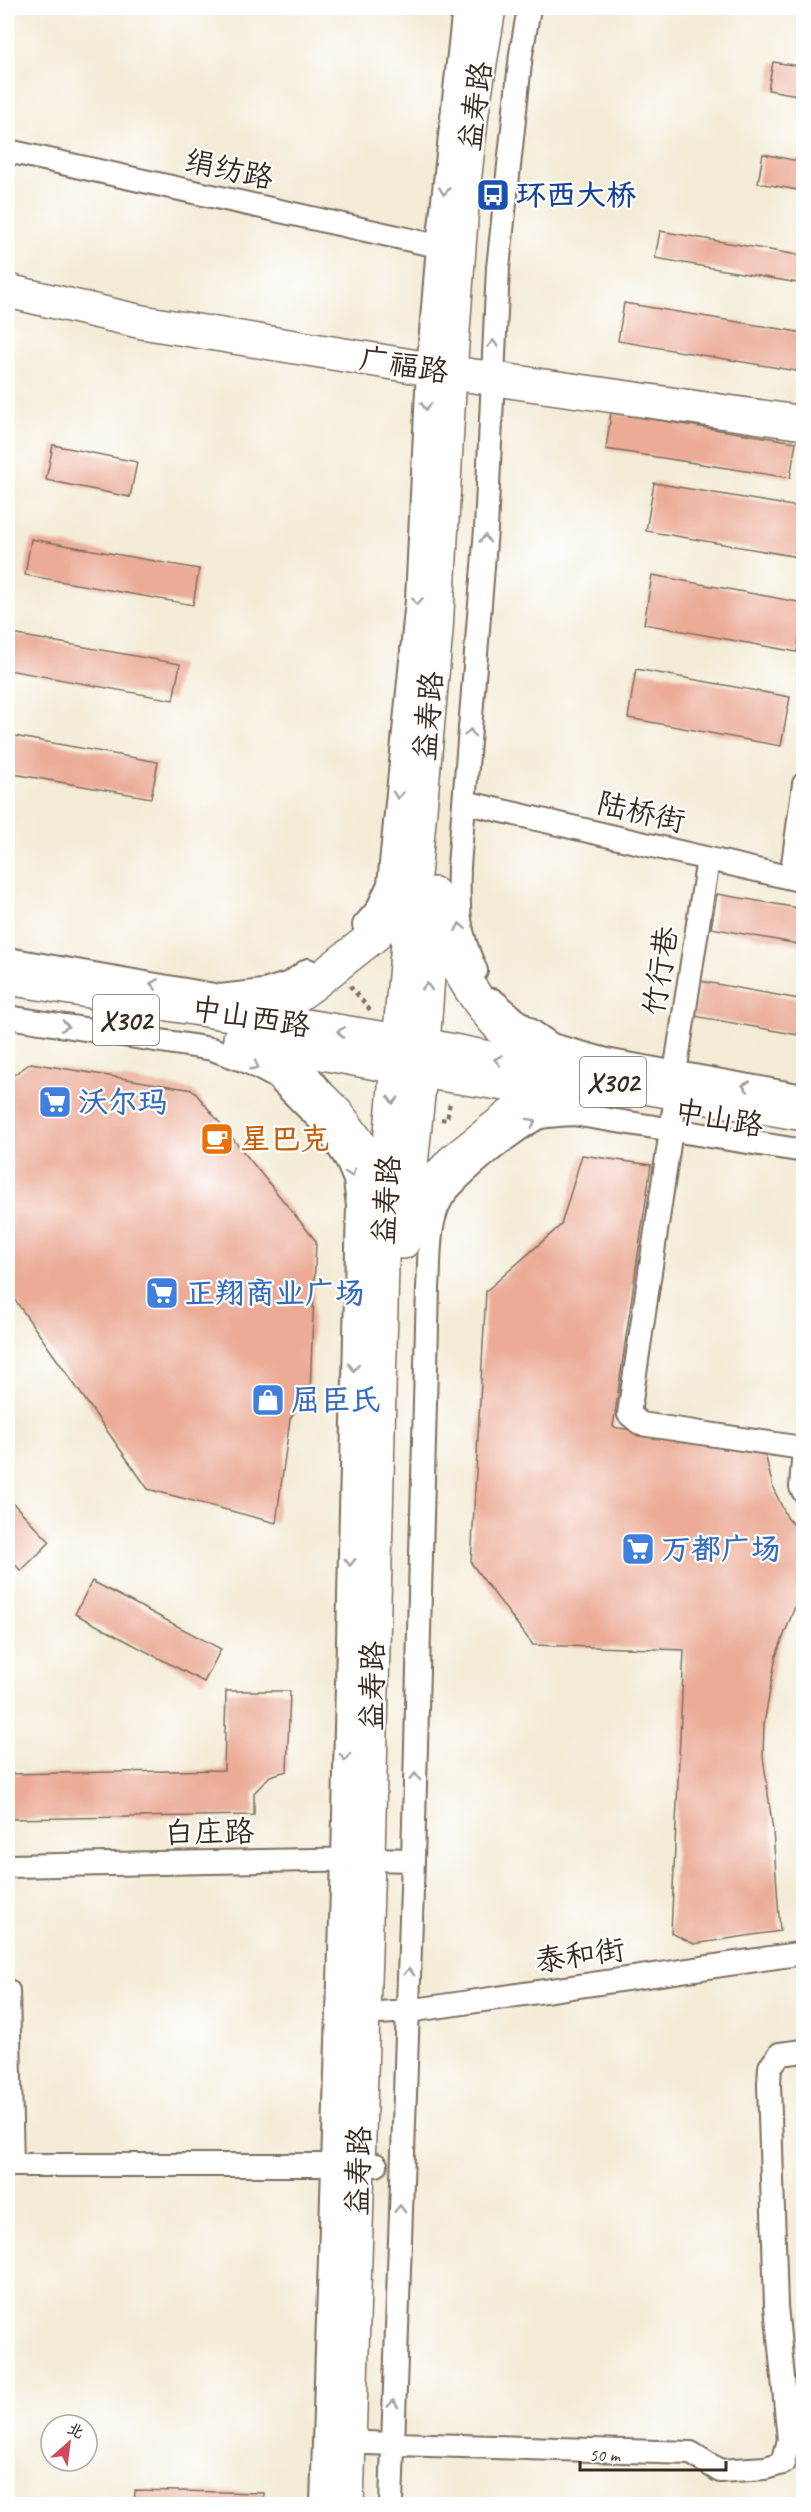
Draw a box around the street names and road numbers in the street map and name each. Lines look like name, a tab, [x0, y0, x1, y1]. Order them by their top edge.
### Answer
street label: 益寿路	[450, 59, 500, 153]
street label: 绢纺路	[181, 141, 277, 197]
street label: 广福路	[357, 339, 451, 391]
street label: 益寿路	[405, 670, 451, 762]
street label: 陆桥街	[593, 783, 689, 841]
street label: 竹行巷	[634, 924, 686, 1018]
street label: 中山西路	[189, 989, 313, 1045]
road number: X302	[93, 995, 159, 1045]
road number: X302	[580, 1057, 646, 1107]
street label: 中山路	[671, 1091, 767, 1145]
street label: 益寿路	[364, 1154, 408, 1246]
street label: 益寿路	[352, 1641, 392, 1731]
street label: 白庄路	[164, 1812, 254, 1852]
street label: 泰和街	[533, 1930, 627, 1980]
street label: 益寿路	[337, 2125, 379, 2217]

